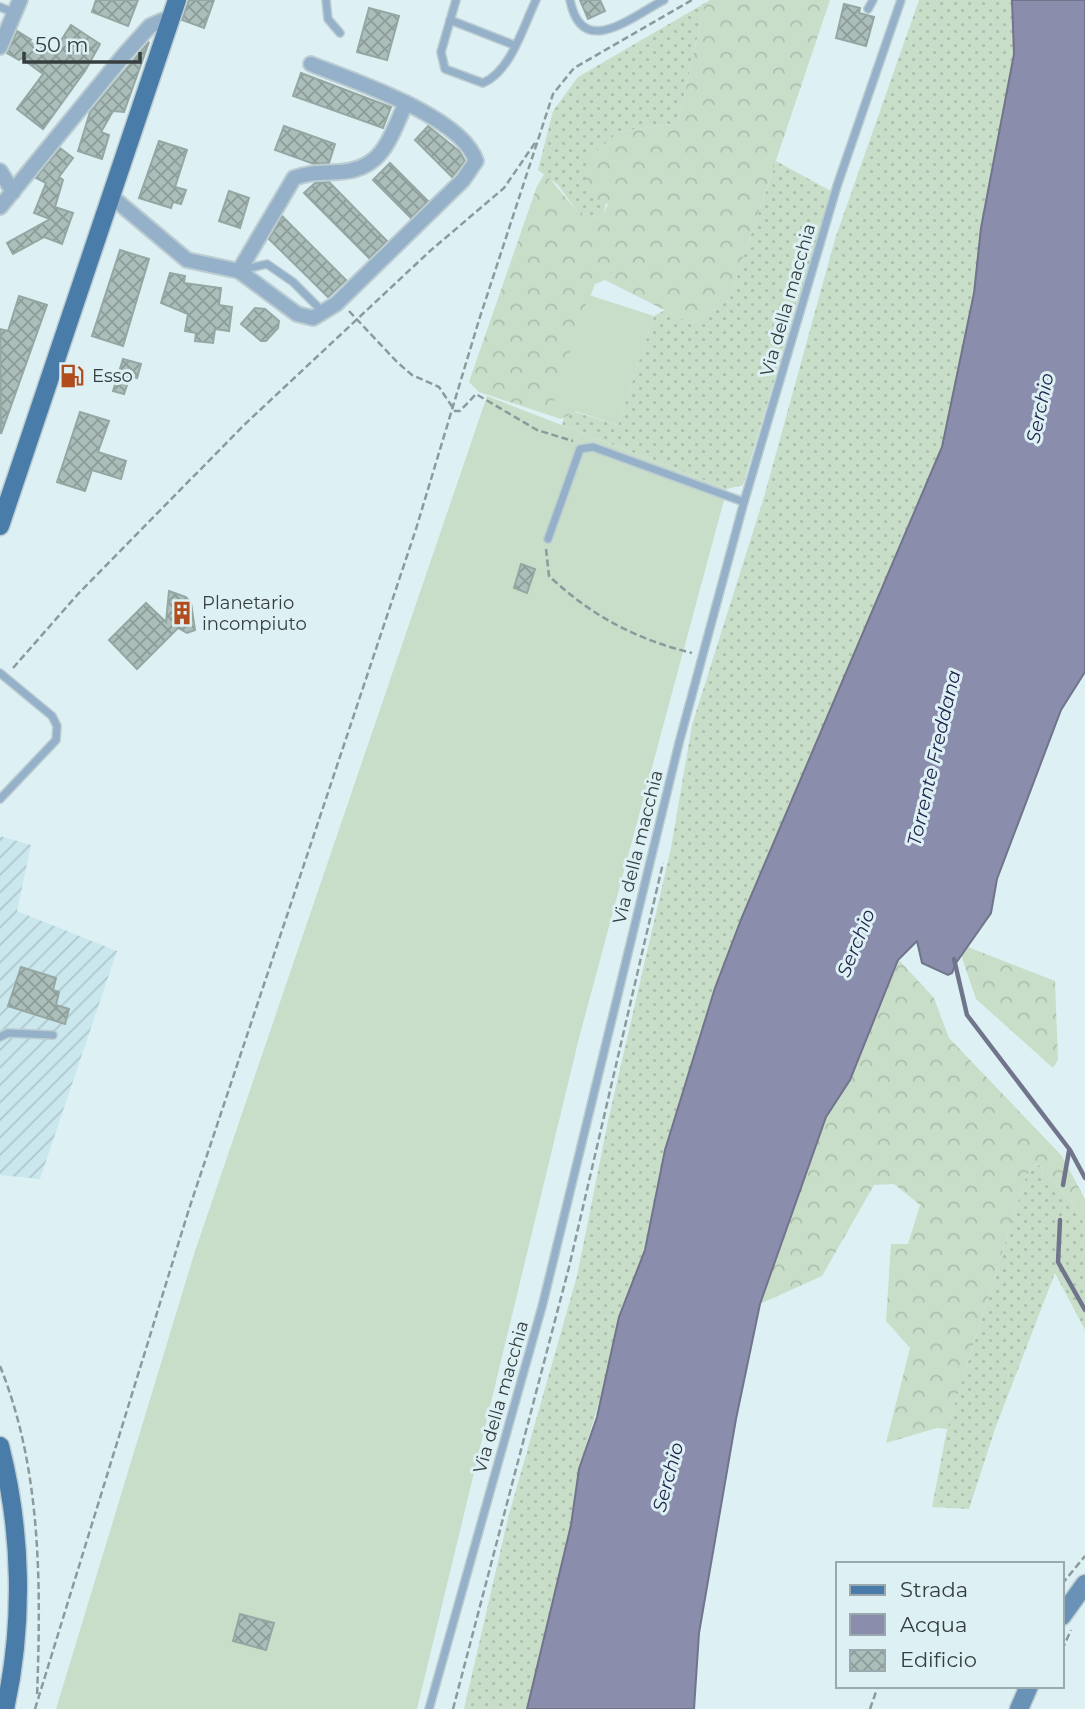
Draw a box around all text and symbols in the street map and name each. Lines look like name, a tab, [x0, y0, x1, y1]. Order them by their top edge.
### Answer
scale bar	[24, 21, 140, 65]
text: 50 m	[35, 32, 89, 57]
street label: Via della macchia	[756, 221, 820, 379]
fuel station icon: Esso	[58, 362, 86, 390]
place label: Esso	[92, 365, 133, 387]
water label: Serchio	[1021, 371, 1059, 445]
place label: Planetario incompiuto	[202, 592, 307, 635]
building icon: Planetario incompiuto	[168, 599, 196, 627]
water label: Torrente Freddana	[903, 668, 965, 848]
street label: Via della macchia	[608, 768, 668, 926]
water label: Serchio	[832, 906, 880, 980]
street label: Via della macchia	[469, 1318, 533, 1476]
water label: Serchio	[648, 1440, 688, 1514]
legend	[836, 1562, 1064, 1688]
text: Strada	[900, 1577, 968, 1602]
text: Acqua	[900, 1612, 967, 1637]
text: Edificio	[900, 1647, 977, 1672]

